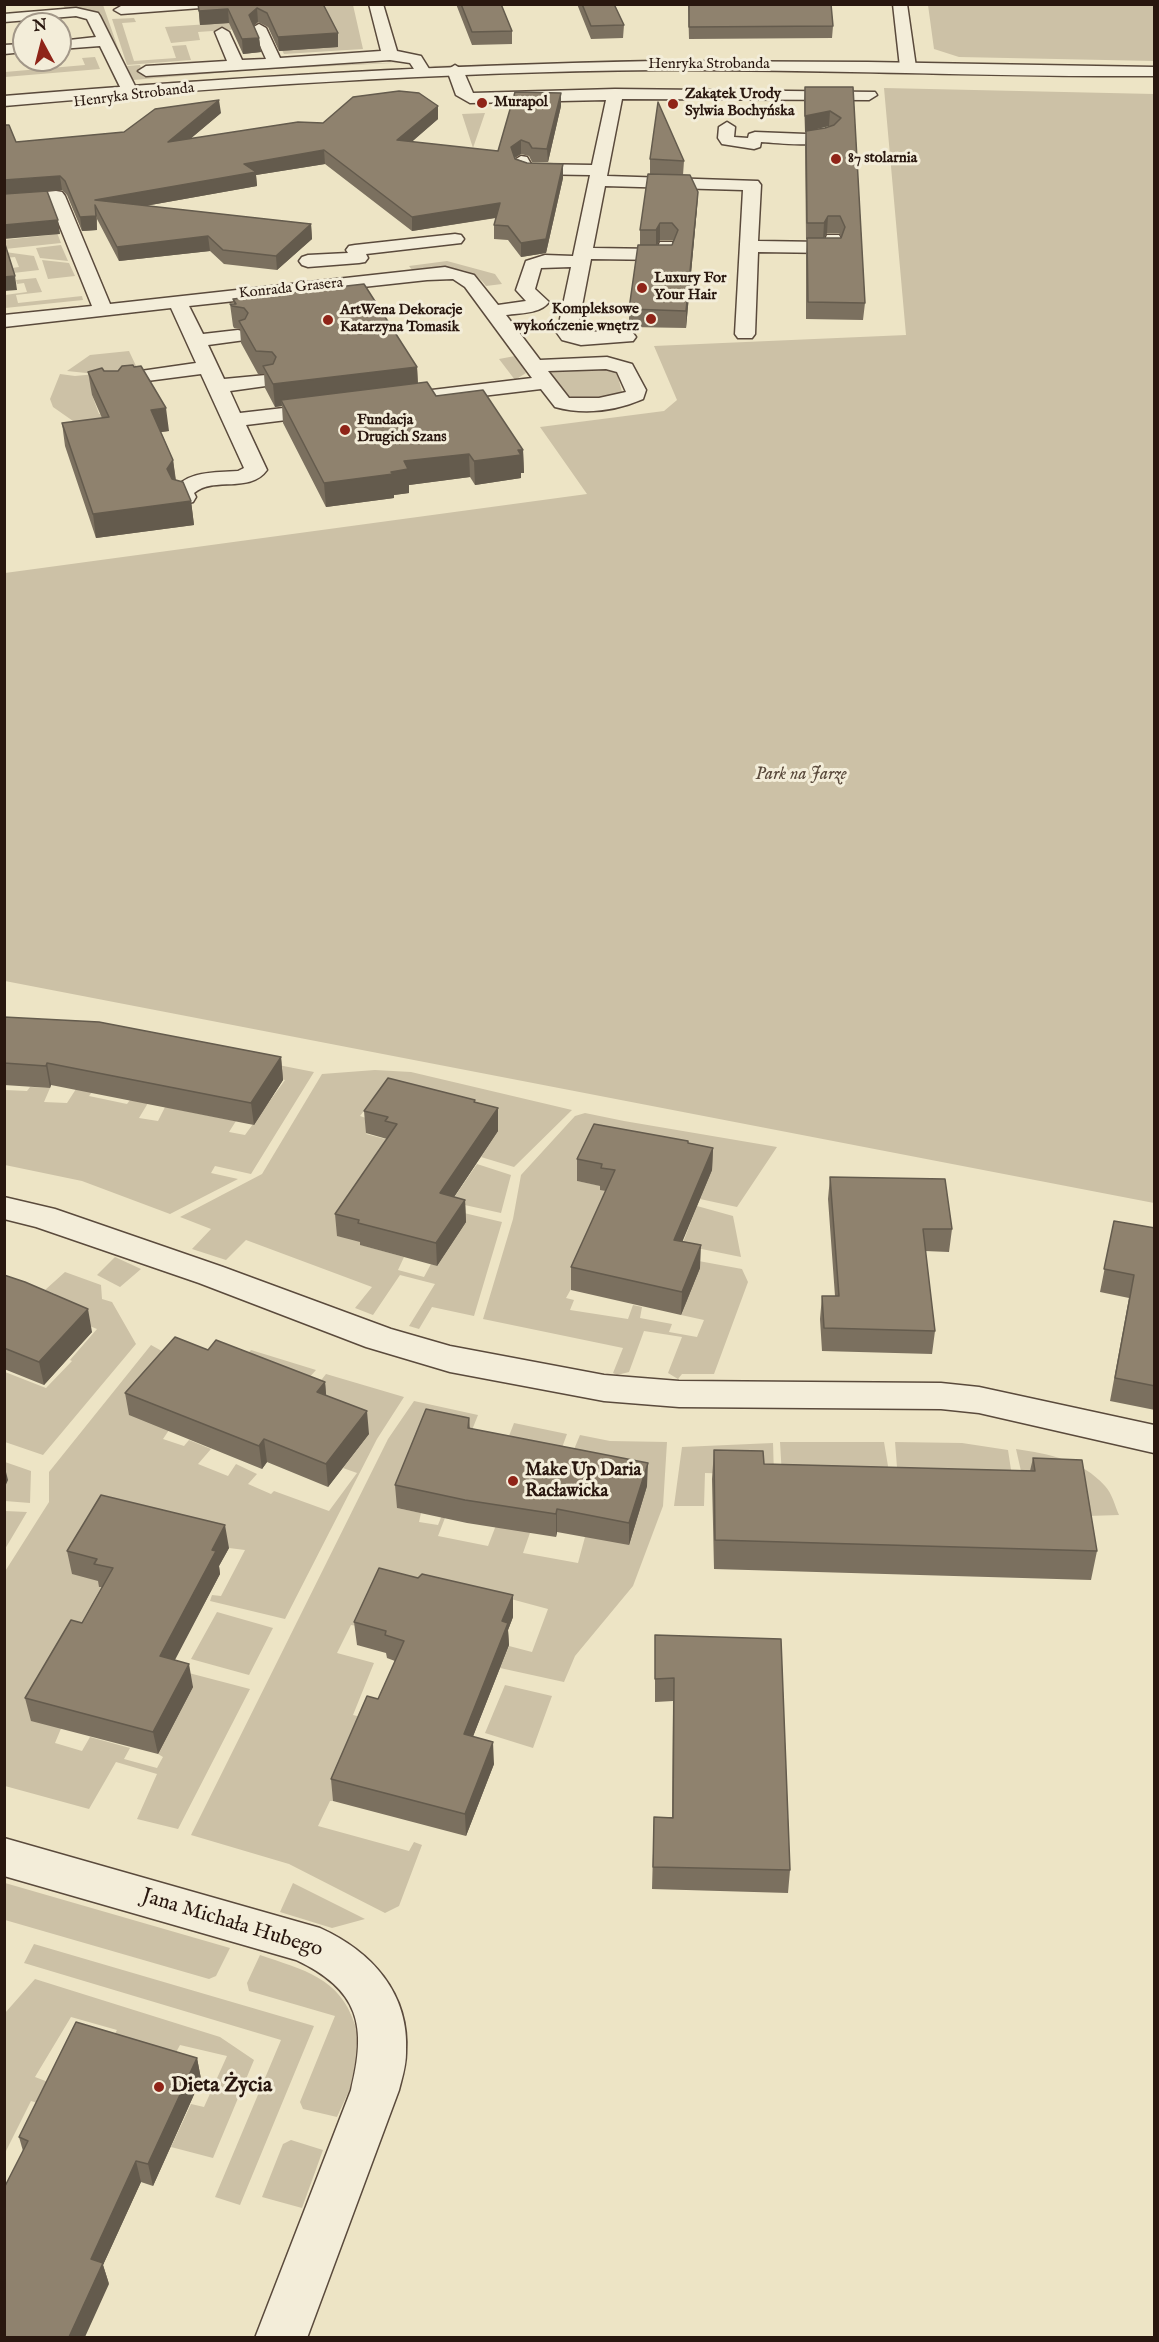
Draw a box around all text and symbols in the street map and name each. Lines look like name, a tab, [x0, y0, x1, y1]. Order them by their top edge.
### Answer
north arrow	[12, 12, 72, 72]
text: N	[32, 15, 48, 37]
street label: Henryka Strobanda	[648, 56, 770, 74]
street label: Henryka Strobanda	[73, 80, 195, 112]
place label: Zakątek Urody Sylwia Bochyńska	[685, 86, 795, 121]
place label: Murapol	[494, 94, 548, 112]
marker: Murapol	[475, 96, 489, 110]
marker: Zakątek Urody Sylwia Bochyńska	[666, 97, 680, 111]
place label: 87 stolarnia	[848, 150, 917, 168]
marker: 87 stolarnia	[829, 152, 843, 166]
place label: Luxury For Your Hair	[654, 270, 727, 305]
street label: Konrada Grasera	[238, 275, 344, 303]
marker: Luxury For Your Hair	[635, 281, 649, 295]
place label: Kompleksowe wykończenie wnętrz	[513, 301, 639, 336]
place label: ArtWena Dekoracje Katarzyna Tomasik	[340, 302, 462, 337]
marker: Kompleksowe wykończenie wnętrz	[644, 312, 658, 326]
marker: ArtWena Dekoracje Katarzyna Tomasik	[321, 313, 335, 327]
place label: Fundacja Drugich Szans	[357, 412, 446, 447]
marker: Fundacja Drugich Szans	[338, 423, 352, 437]
park label: Park na Jarze	[755, 764, 847, 786]
place label: Make Up Daria Racławicka	[525, 1460, 641, 1502]
marker: Make Up Daria Racławicka	[506, 1474, 520, 1488]
street label: Jana Michała Hubego	[138, 1884, 326, 1964]
place label: Dieta Życia	[171, 2074, 272, 2100]
marker: Dieta Życia	[152, 2080, 166, 2094]

